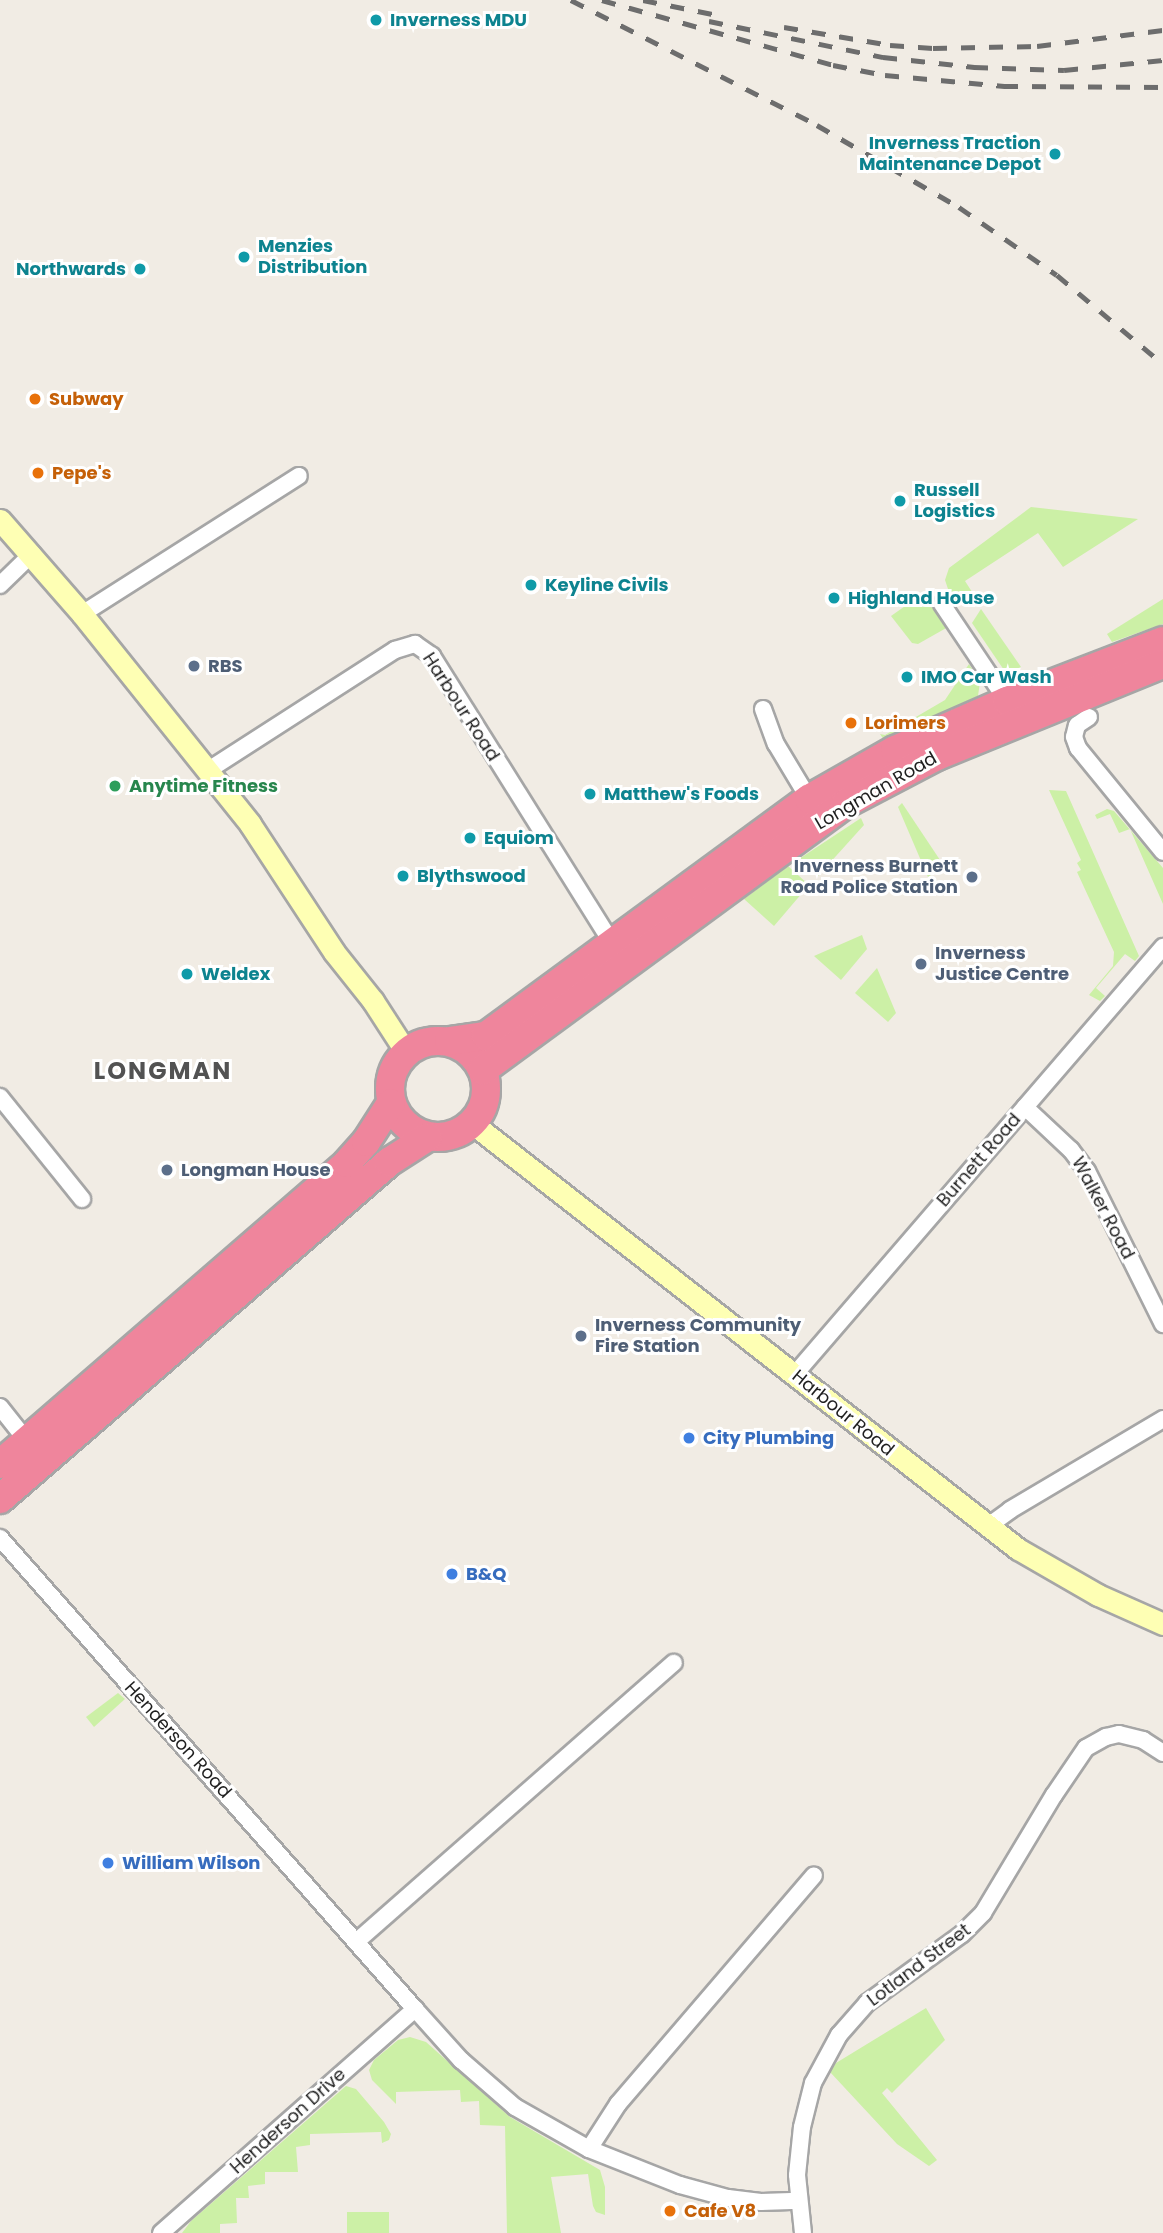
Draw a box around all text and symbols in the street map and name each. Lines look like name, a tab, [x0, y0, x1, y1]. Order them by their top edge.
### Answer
place label: Inverness MDU	[390, 9, 527, 31]
marker: Inverness MDU	[368, 12, 384, 28]
place label: Inverness Traction Maintenance Depot	[859, 133, 1041, 176]
marker: Inverness Traction Maintenance Depot	[1047, 146, 1063, 162]
place label: Menzies Distribution	[258, 236, 367, 278]
marker: Menzies Distribution	[236, 249, 252, 265]
place label: Northwards	[16, 258, 126, 280]
marker: Northwards	[132, 261, 148, 277]
place label: Subway	[49, 388, 124, 410]
marker: Subway	[27, 391, 43, 407]
place label: Pepe's	[52, 462, 112, 484]
marker: Pepe's	[30, 465, 46, 481]
place label: Russell Logistics	[914, 480, 995, 522]
marker: Russell Logistics	[892, 493, 908, 509]
place label: Keyline Civils	[545, 574, 669, 596]
marker: Keyline Civils	[523, 577, 539, 593]
place label: Highland House	[848, 587, 994, 609]
marker: Highland House	[826, 590, 842, 606]
street label: Harbour Road	[418, 649, 504, 765]
place label: RBS	[208, 655, 243, 677]
marker: RBS	[186, 658, 202, 674]
place label: IMO Car Wash	[921, 666, 1052, 688]
marker: IMO Car Wash	[899, 669, 915, 685]
place label: Lorimers	[865, 712, 946, 734]
marker: Lorimers	[843, 715, 859, 731]
street label: Longman Road	[811, 747, 941, 835]
place label: Anytime Fitness	[129, 775, 278, 797]
marker: Anytime Fitness	[107, 778, 123, 794]
place label: Matthew's Foods	[604, 783, 759, 805]
marker: Matthew's Foods	[582, 786, 598, 802]
place label: Equiom	[484, 827, 554, 849]
marker: Equiom	[462, 830, 478, 846]
place label: Inverness Burnett Road Police Station	[781, 856, 958, 898]
place label: Blythswood	[417, 865, 526, 887]
marker: Blythswood	[395, 868, 411, 884]
marker: Inverness Burnett Road Police Station	[964, 869, 980, 885]
place label: Inverness Justice Centre	[935, 943, 1069, 986]
marker: Inverness Justice Centre	[913, 956, 929, 972]
place label: Weldex	[201, 963, 270, 985]
marker: Weldex	[179, 966, 195, 982]
district label: LONGMAN	[95, 1057, 231, 1085]
street label: Burnett Road	[933, 1109, 1025, 1211]
street label: Walker Road	[1067, 1153, 1139, 1263]
place label: Longman House	[181, 1159, 331, 1181]
marker: Longman House	[159, 1162, 175, 1178]
place label: Inverness Community Fire Station	[595, 1315, 801, 1358]
marker: Inverness Community Fire Station	[573, 1328, 589, 1344]
street label: Harbour Road	[788, 1365, 898, 1461]
place label: City Plumbing	[703, 1427, 834, 1449]
marker: City Plumbing	[681, 1430, 697, 1446]
place label: B&Q	[466, 1563, 506, 1585]
marker: B&Q	[444, 1566, 460, 1582]
street label: Henderson Road	[120, 1677, 236, 1803]
place label: William Wilson	[122, 1852, 260, 1874]
marker: William Wilson	[100, 1855, 116, 1871]
street label: Lotland Street	[863, 1919, 975, 2011]
street label: Henderson Drive	[226, 2064, 350, 2178]
place label: Cafe V8	[684, 2200, 756, 2222]
marker: Cafe V8	[662, 2203, 678, 2219]

